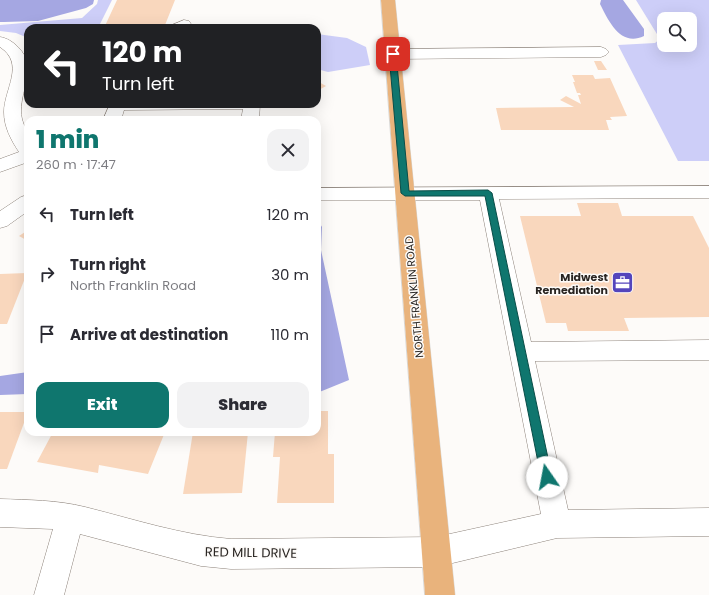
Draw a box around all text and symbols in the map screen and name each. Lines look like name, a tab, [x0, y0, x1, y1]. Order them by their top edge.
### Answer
map controls	[657, 12, 697, 52]
button: search	[657, 12, 697, 52]
text: 120 m	[102, 33, 182, 72]
pin	[376, 37, 410, 71]
icon: left	[36, 40, 88, 92]
icon: arrive	[382, 43, 404, 65]
text: Turn left	[102, 71, 174, 96]
text: 1 min	[36, 123, 99, 156]
button: close	[267, 129, 309, 171]
text: 260 m · 17:47	[36, 155, 116, 174]
icon: left	[36, 203, 58, 225]
text: Turn left	[70, 204, 134, 225]
text: 120 m	[267, 204, 309, 225]
street label: NORTH FRANKLIN ROAD	[401, 235, 427, 359]
text: Turn right	[70, 254, 146, 275]
icon: right	[36, 263, 58, 285]
text: 30 m	[271, 264, 309, 285]
place label: Midwest Remediation	[535, 269, 609, 298]
office icon: Midwest Remediation	[610, 270, 636, 296]
text: North Franklin Road	[70, 276, 196, 295]
icon: arrive	[36, 323, 58, 345]
text: Arrive at destination	[70, 324, 228, 345]
text: 110 m	[271, 324, 309, 345]
button: Exit	[36, 382, 169, 428]
button: Share	[177, 382, 309, 428]
position arrow	[526, 456, 568, 498]
street label: RED MILL DRIVE	[205, 542, 297, 563]

